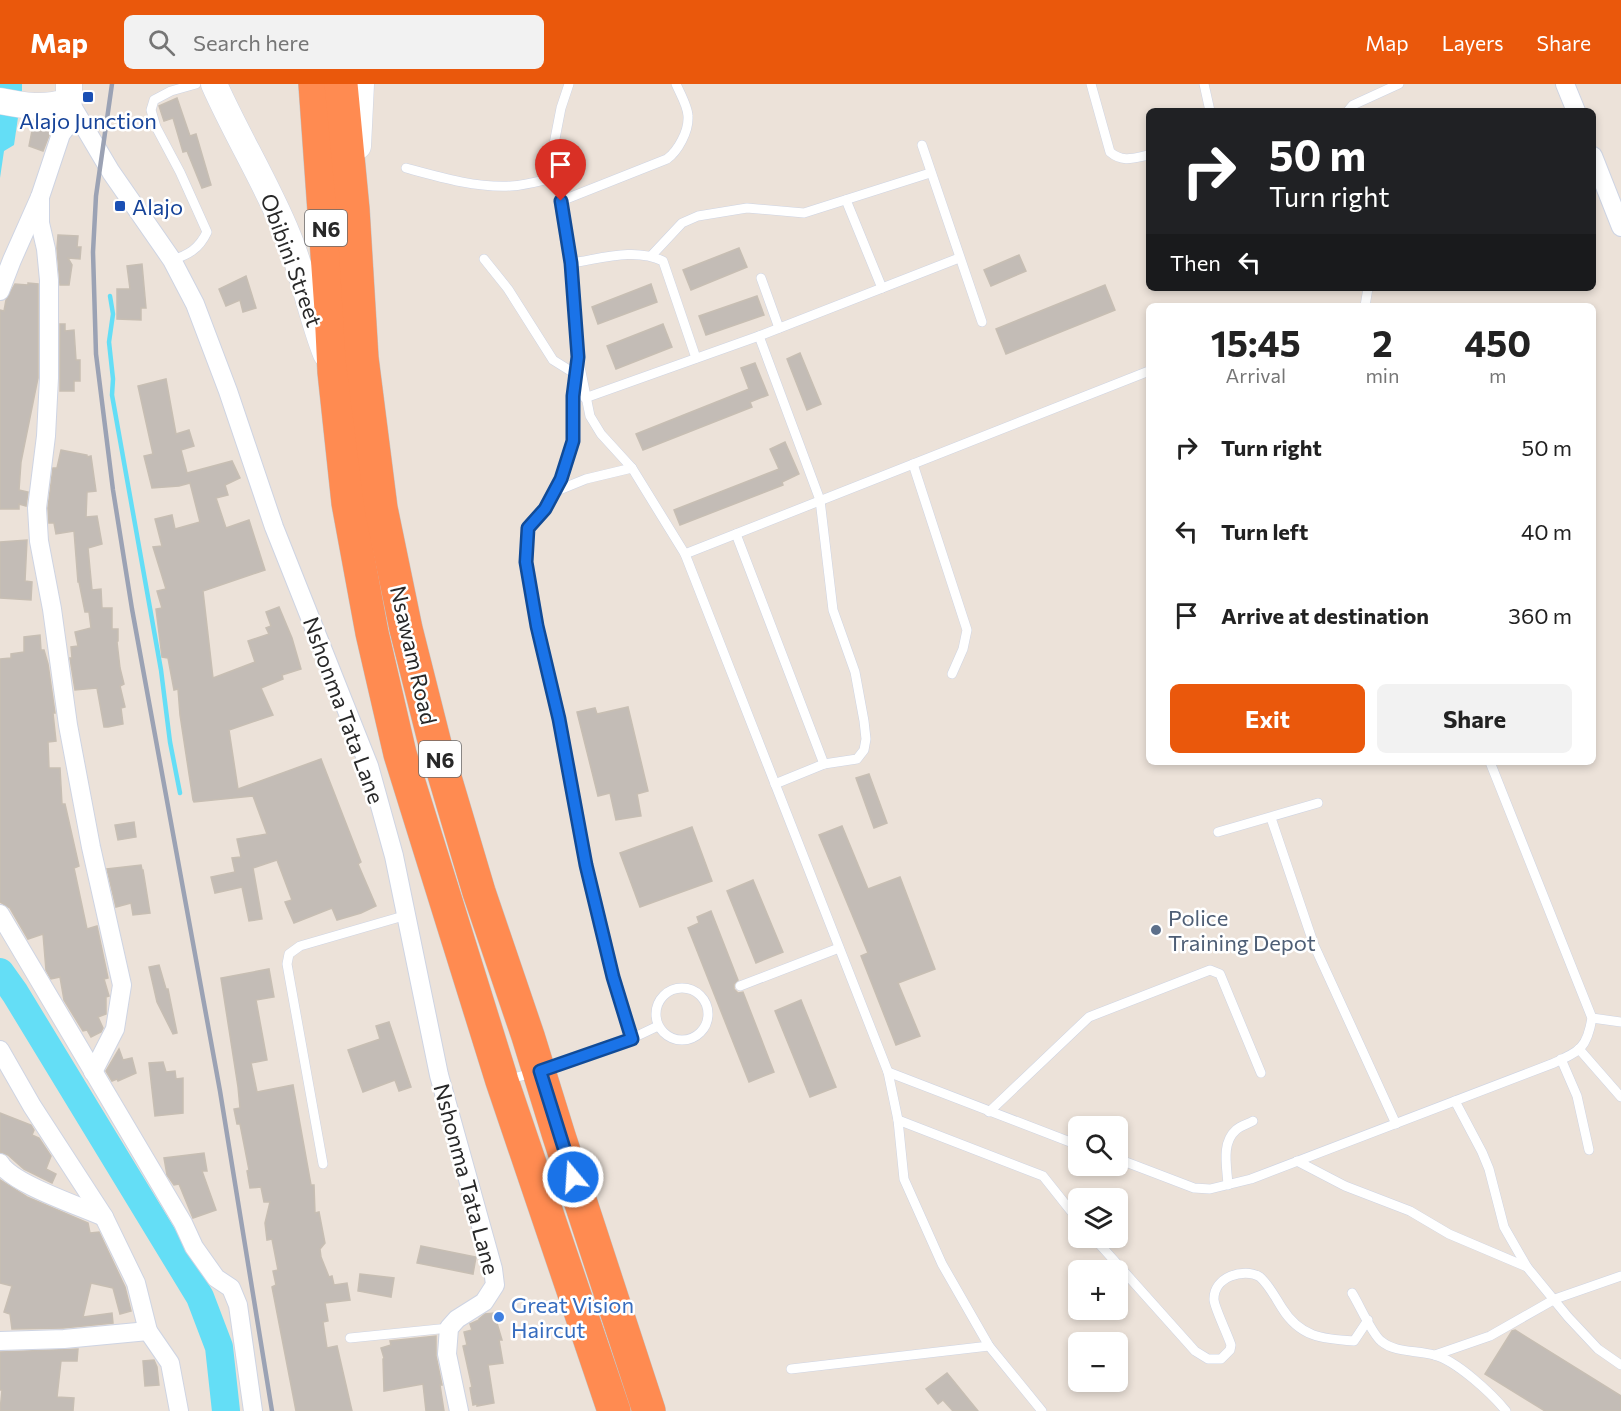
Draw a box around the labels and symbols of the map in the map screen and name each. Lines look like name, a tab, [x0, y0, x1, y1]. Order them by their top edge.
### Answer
marker: Alajo Junction	[81, 90, 95, 104]
place label: Alajo Junction	[19, 107, 157, 134]
pin	[535, 139, 586, 201]
street label: Obibini Street	[255, 190, 329, 330]
place label: Alajo	[132, 193, 183, 220]
marker: Alajo	[113, 199, 127, 213]
road number: N6	[305, 210, 347, 246]
street label: Nsawam Road	[385, 583, 443, 727]
street label: Nshonma Tata Lane	[298, 613, 390, 807]
road number: N6	[419, 741, 461, 777]
place label: Police Training Depot	[1168, 904, 1316, 956]
marker: Police Training Depot	[1149, 923, 1163, 937]
street label: Nshonma Tata Lane	[429, 1081, 505, 1277]
position arrow	[541, 1145, 605, 1209]
place label: Great Vision Haircut	[511, 1291, 634, 1343]
marker: Great Vision Haircut	[492, 1310, 506, 1324]

